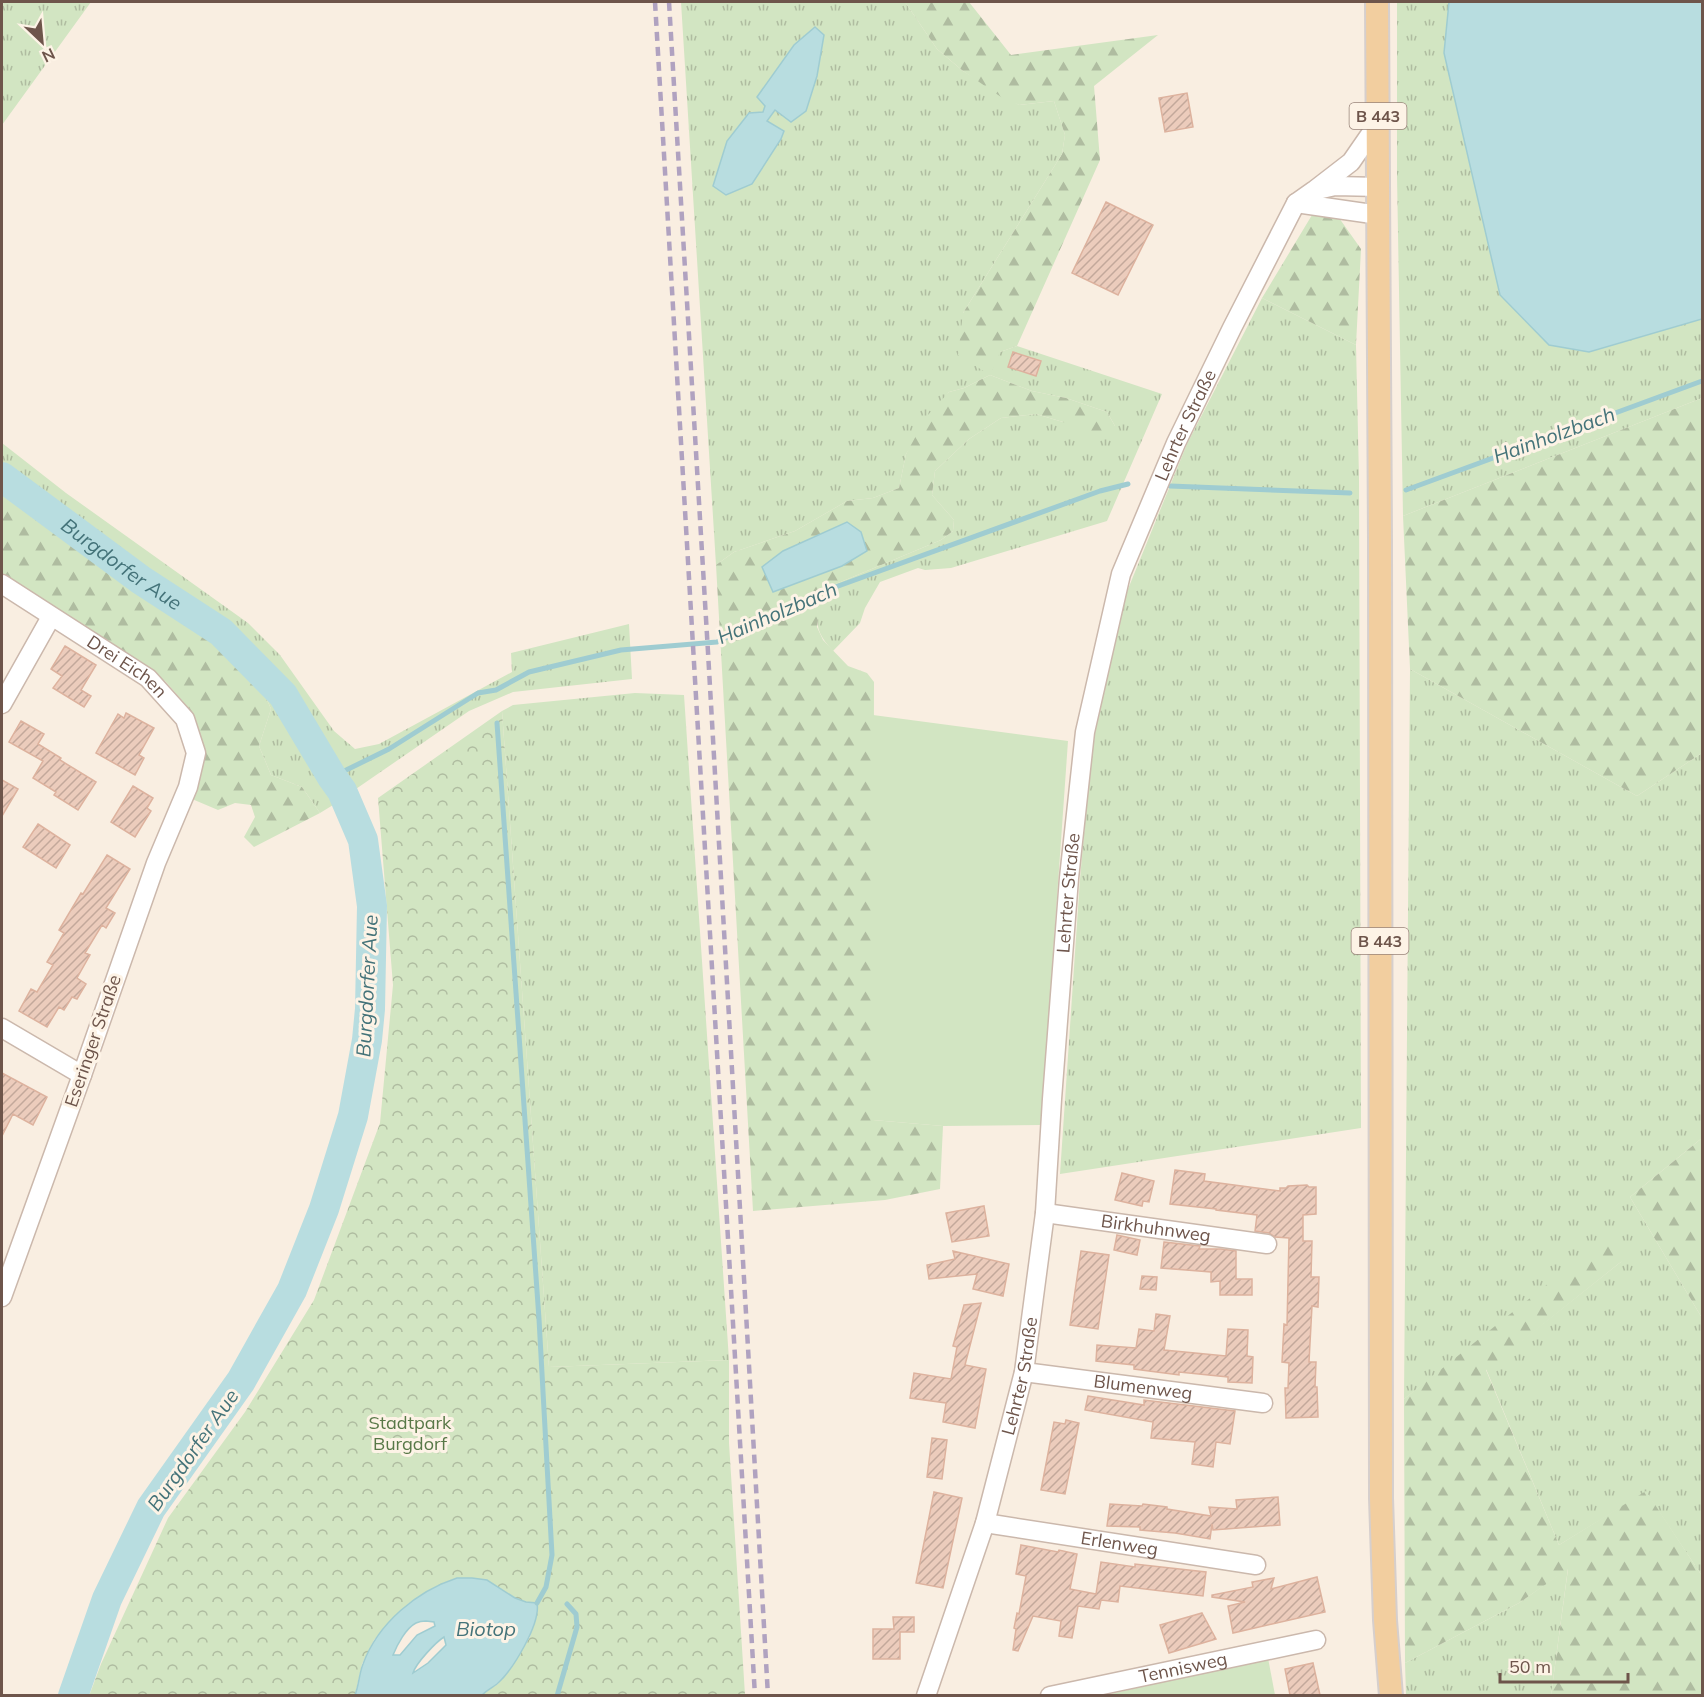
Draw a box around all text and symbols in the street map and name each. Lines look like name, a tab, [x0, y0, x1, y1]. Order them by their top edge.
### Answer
north arrow	[12, 12, 72, 72]
text: N	[39, 44, 58, 67]
road number: B 443	[1350, 103, 1406, 129]
street label: Lehrter Straße	[1149, 366, 1221, 484]
water label: Hainholzbach	[1490, 401, 1618, 468]
water label: Burgdorfer Aue	[56, 512, 187, 615]
water label: Hainholzbach	[713, 576, 840, 649]
street label: Drei Eichen	[83, 630, 172, 702]
street label: Lehrter Straße	[1051, 832, 1085, 954]
water label: Burgdorfer Aue	[350, 914, 383, 1058]
road number: B 443	[1352, 928, 1408, 954]
street label: Eseringer Straße	[59, 972, 126, 1110]
street label: Birkhuhnweg	[1100, 1209, 1212, 1247]
street label: Lehrter Straße	[996, 1315, 1042, 1438]
street label: Blumenweg	[1092, 1369, 1194, 1405]
water label: Burgdorfer Aue	[141, 1384, 244, 1515]
park label: Stadtpark Burgdorf	[369, 1411, 452, 1455]
street label: Erlenweg	[1079, 1526, 1160, 1561]
water label: Biotop	[456, 1616, 516, 1641]
scale bar	[1500, 1646, 1628, 1684]
street label: Tennisweg	[1137, 1647, 1229, 1688]
text: 50 m	[1509, 1655, 1551, 1678]

